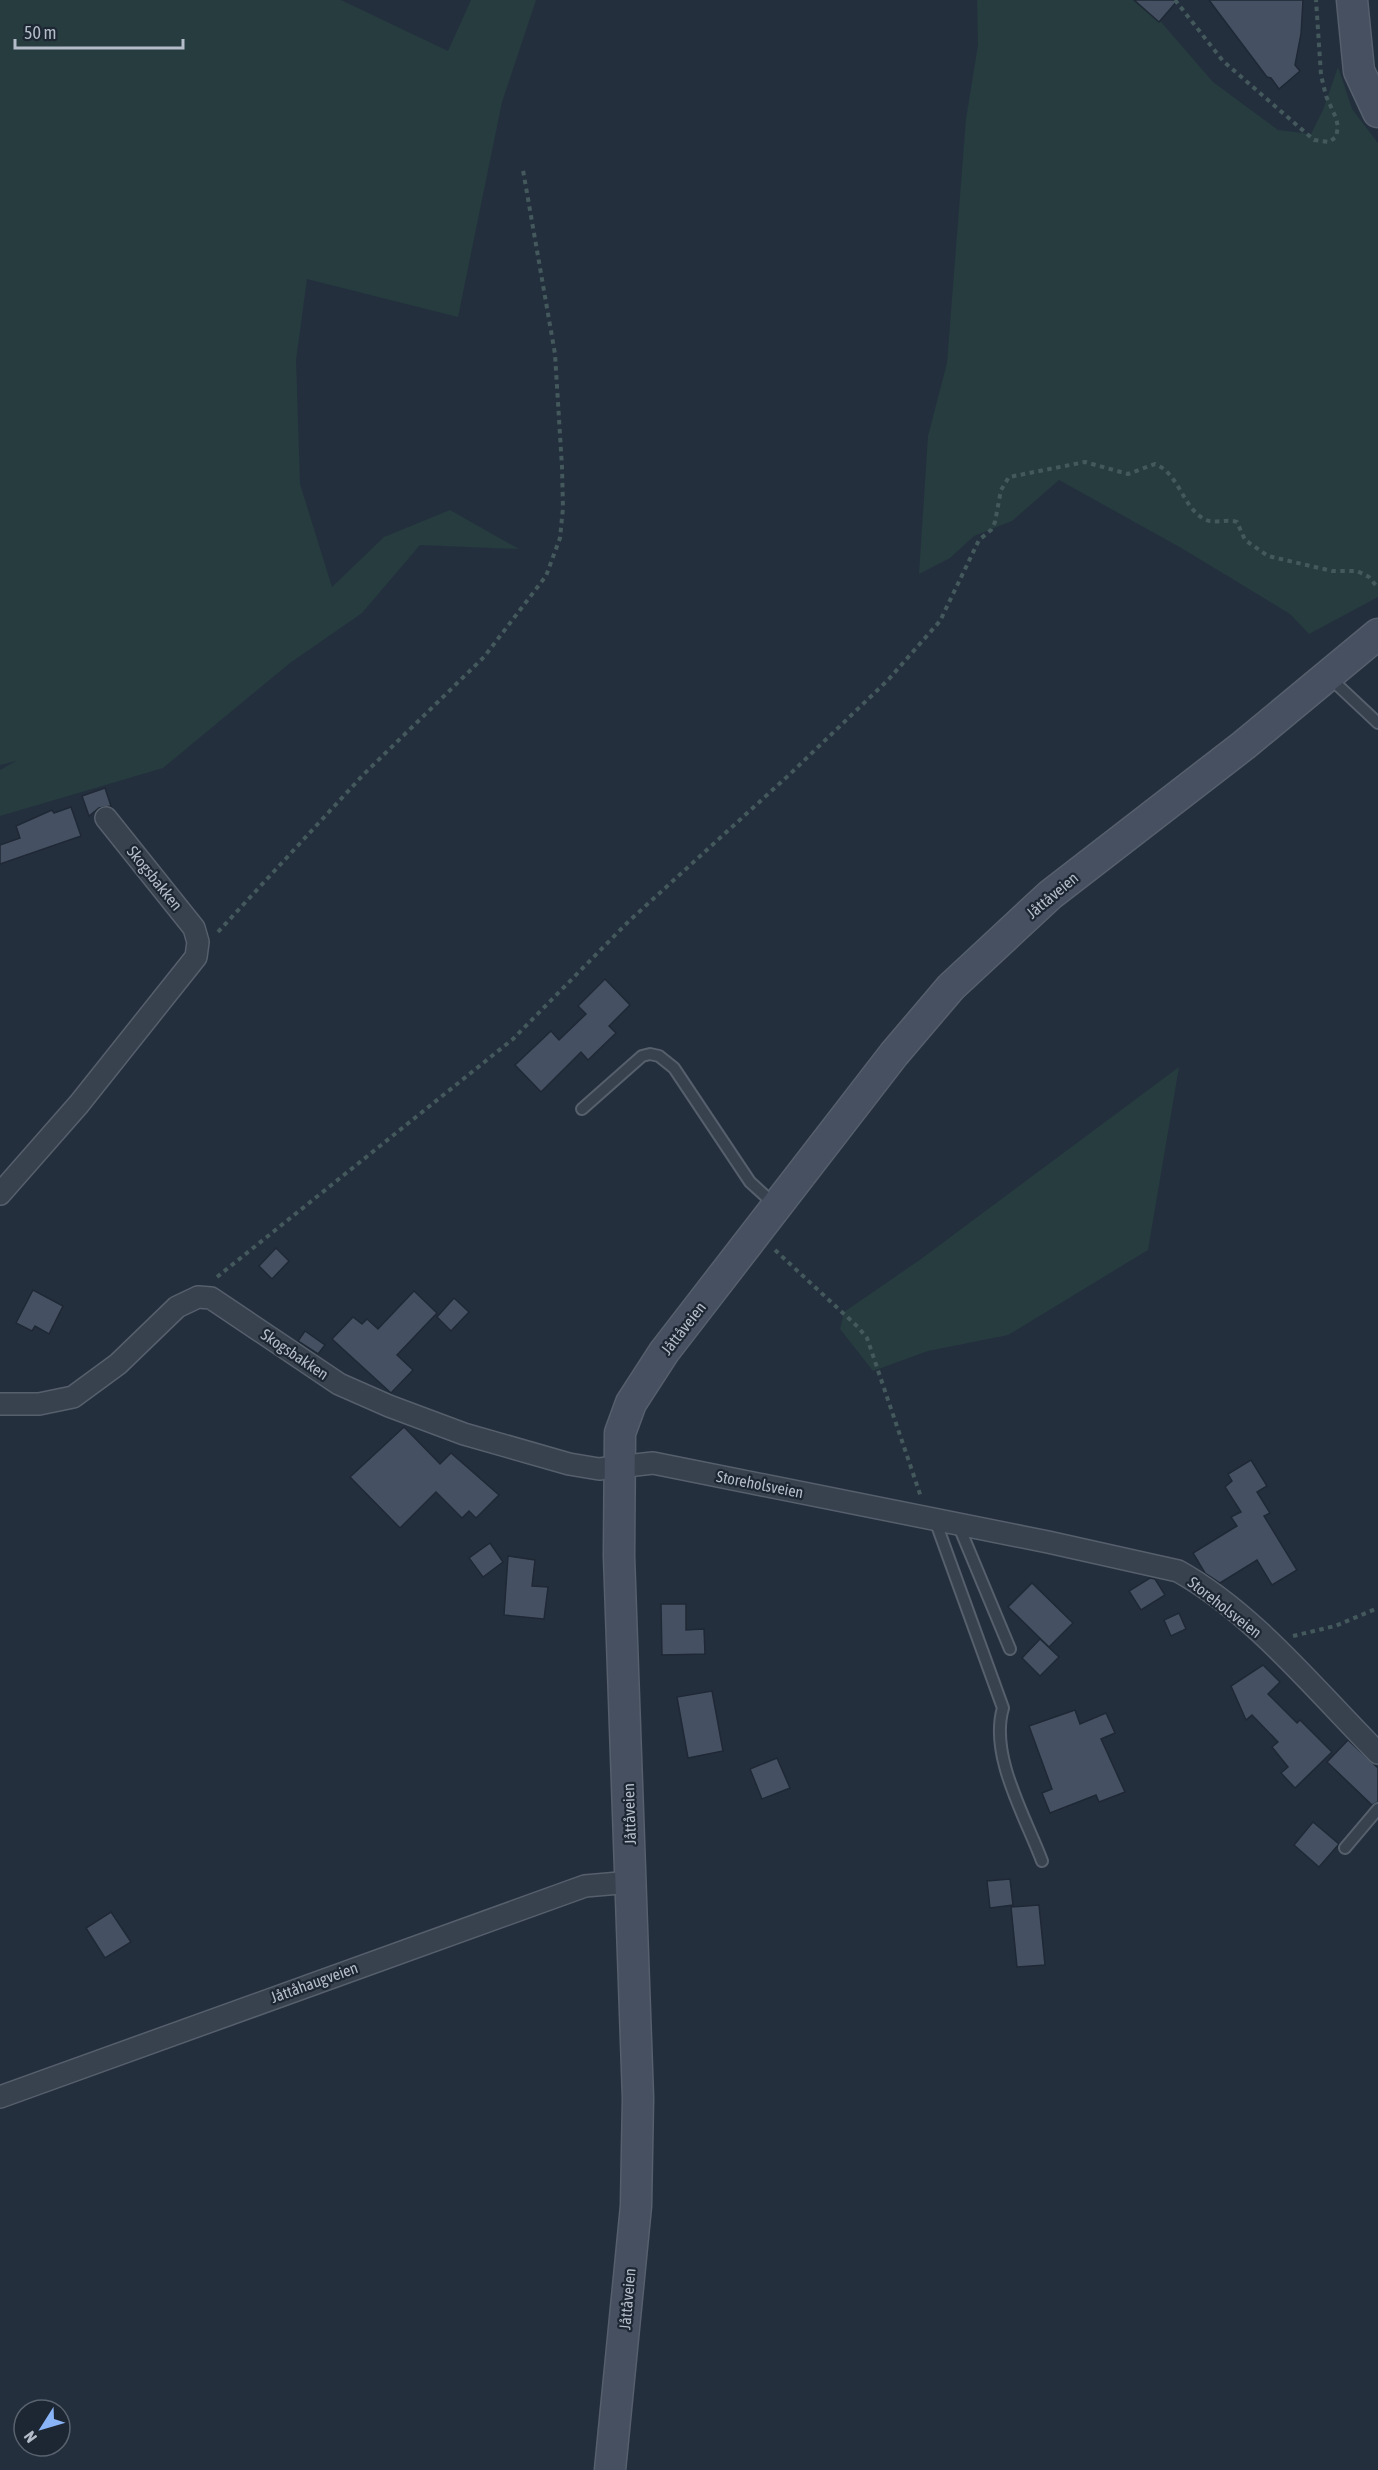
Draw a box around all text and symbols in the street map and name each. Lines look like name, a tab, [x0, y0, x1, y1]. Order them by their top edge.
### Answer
scale bar	[15, 12, 183, 50]
text: 50 m	[24, 22, 56, 43]
street label: Skogsbakken	[123, 842, 186, 914]
street label: Jåttåveien	[1023, 868, 1081, 922]
street label: Jåttåveien	[657, 1298, 709, 1358]
street label: Skogsbakken	[257, 1325, 332, 1384]
street label: Storeholsveien	[715, 1467, 805, 1501]
street label: Storeholsveien	[1185, 1573, 1265, 1641]
street label: Jåttåveien	[619, 1783, 639, 1845]
street label: Jåttåhaugveien	[268, 1958, 360, 2007]
street label: Jåttåveien	[615, 2268, 639, 2330]
north arrow	[12, 2398, 72, 2458]
text: N	[20, 2428, 40, 2446]

